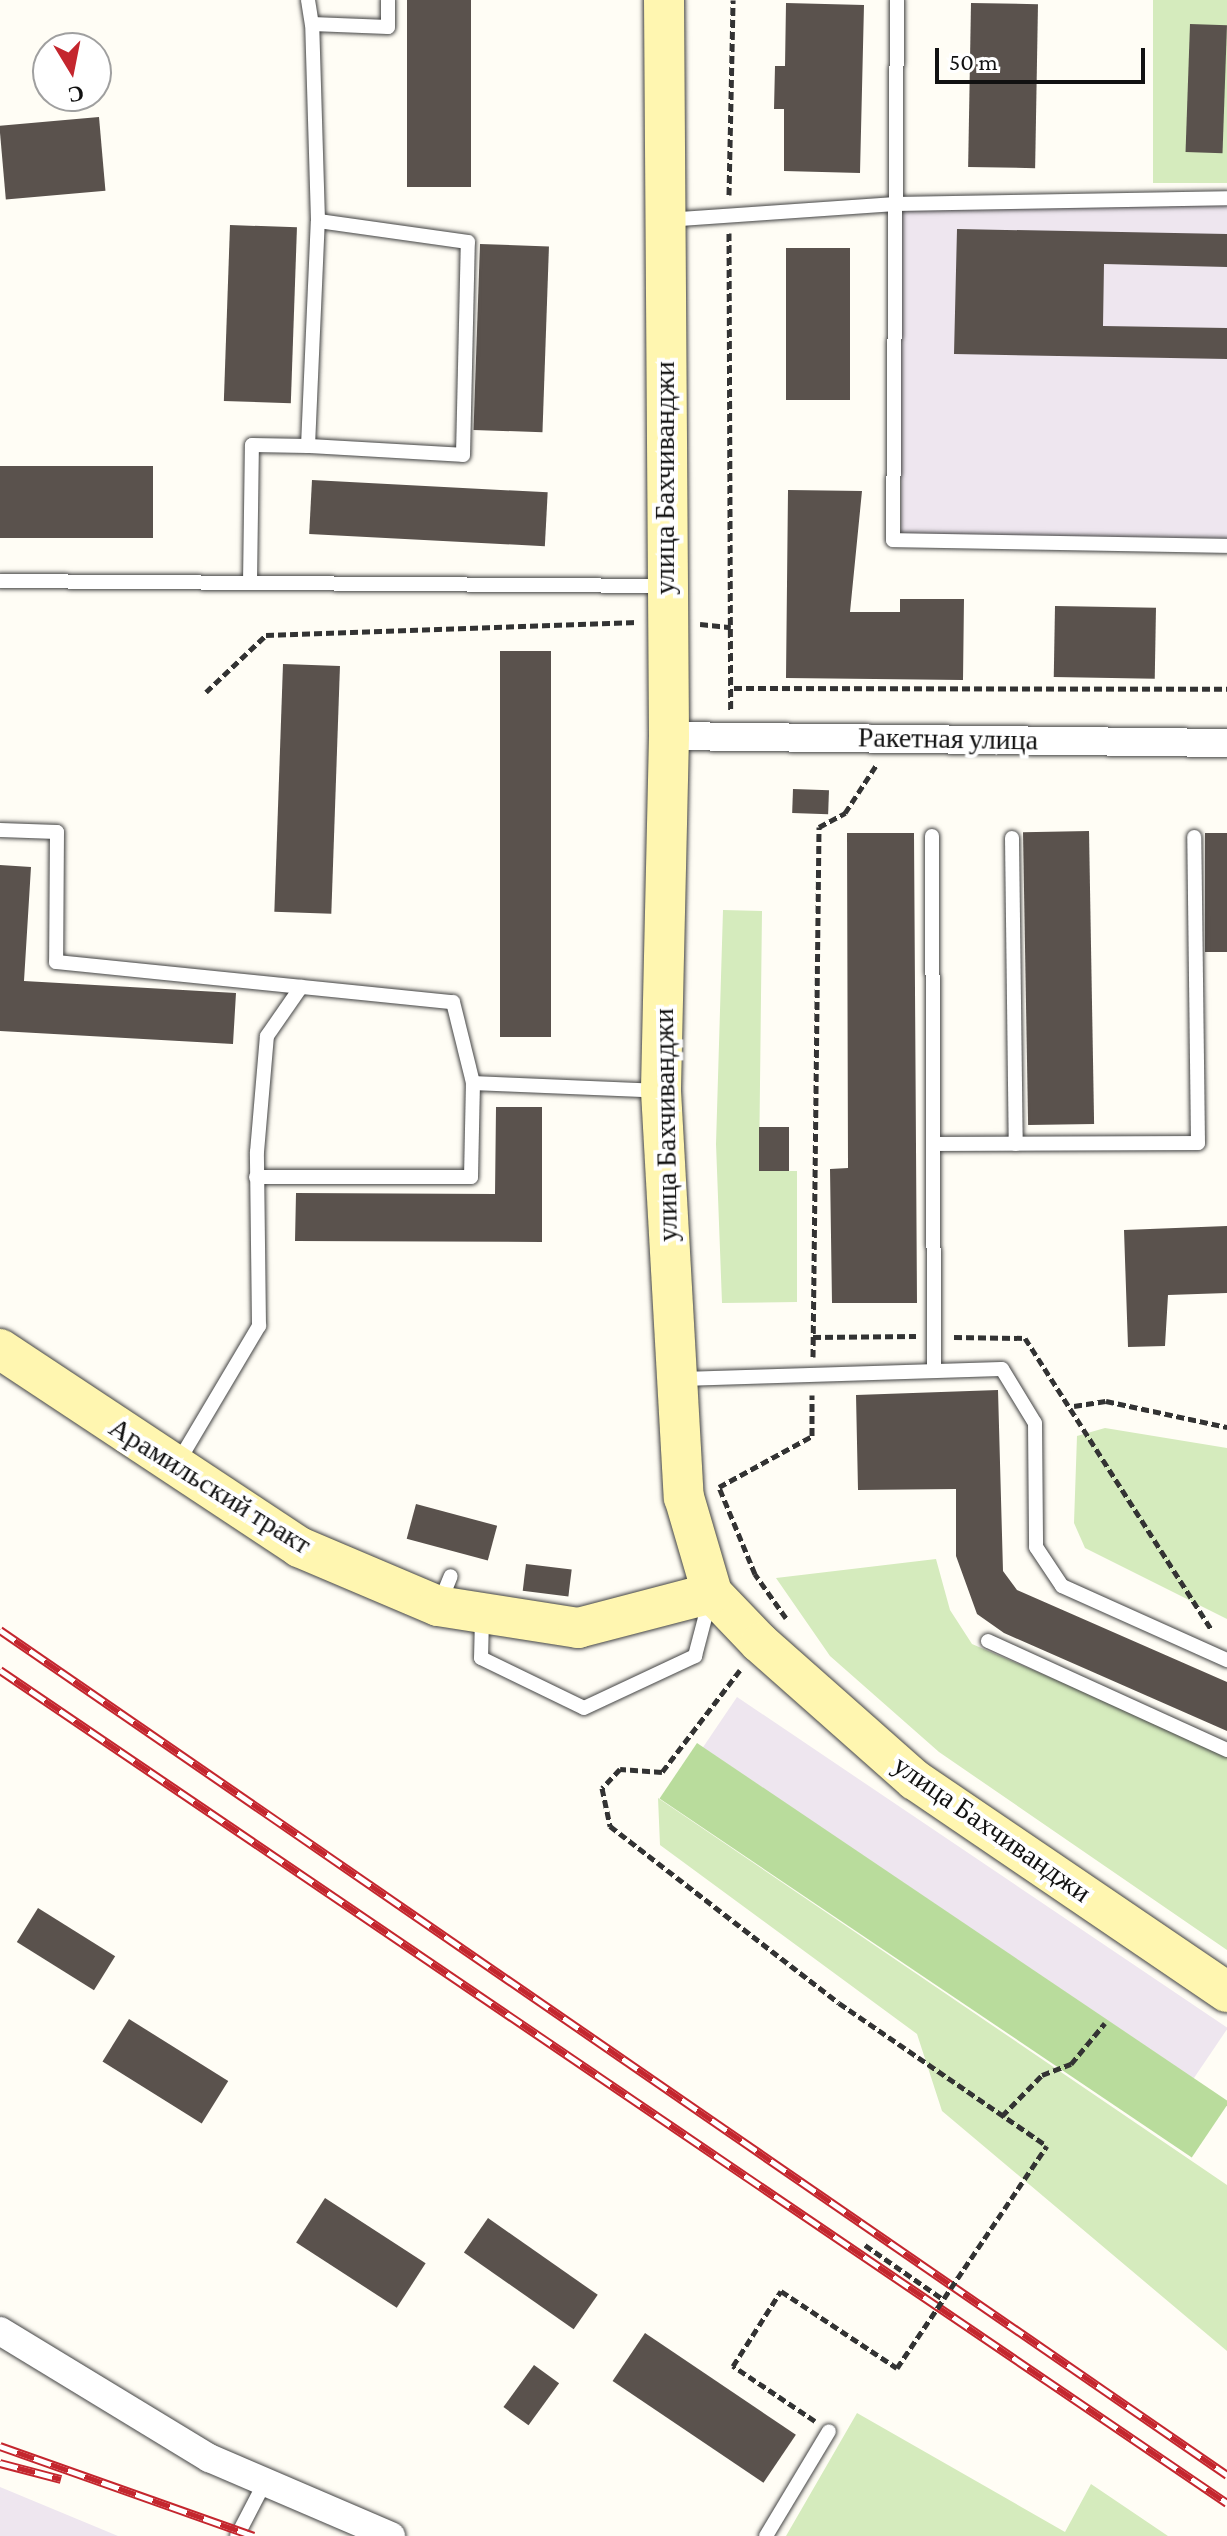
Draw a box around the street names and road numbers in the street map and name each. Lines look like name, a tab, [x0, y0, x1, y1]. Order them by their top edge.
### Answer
street label: улица Бахчиванджи	[648, 361, 682, 595]
street label: Ракетная улица	[858, 721, 1038, 757]
street label: улица Бахчиванджи	[647, 1008, 685, 1242]
street label: Арамильский тракт	[103, 1410, 317, 1562]
street label: улица Бахчиванджи	[887, 1748, 1097, 1910]

